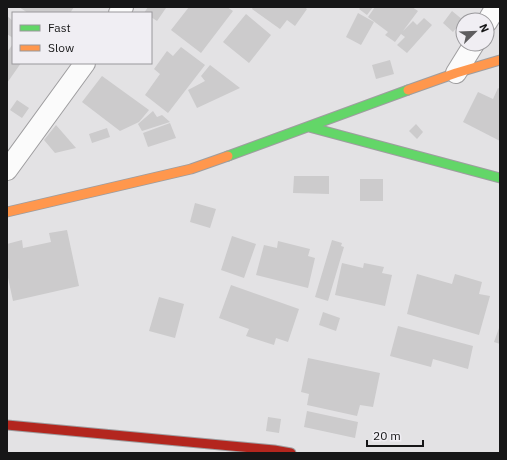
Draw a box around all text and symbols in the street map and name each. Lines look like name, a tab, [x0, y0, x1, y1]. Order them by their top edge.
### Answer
legend	[12, 12, 152, 64]
north arrow	[455, 12, 495, 52]
text: Fast	[48, 20, 71, 35]
text: N	[476, 22, 492, 35]
text: Slow	[48, 40, 74, 55]
scale bar	[367, 422, 423, 448]
text: 20 m	[373, 428, 401, 443]

